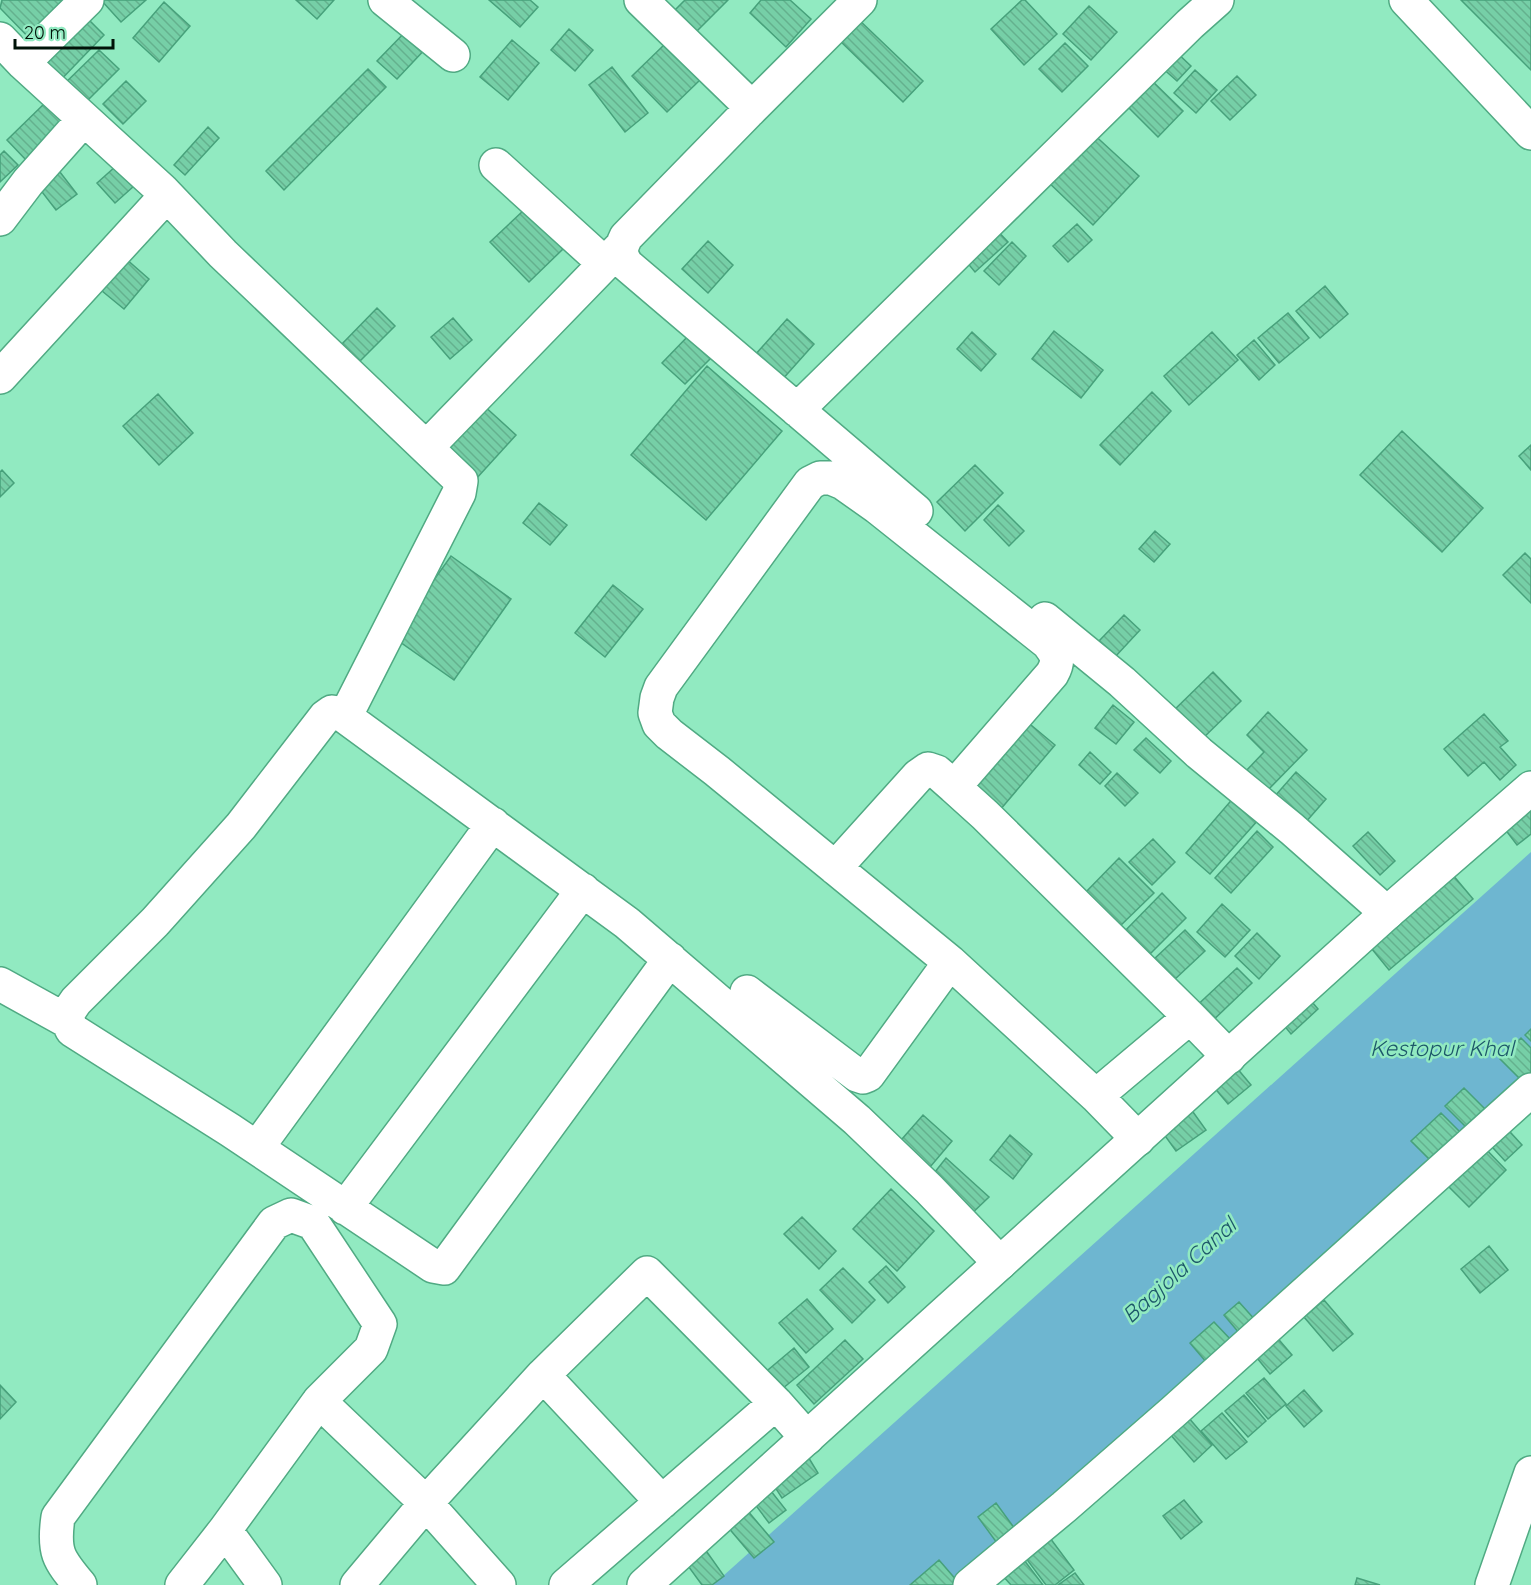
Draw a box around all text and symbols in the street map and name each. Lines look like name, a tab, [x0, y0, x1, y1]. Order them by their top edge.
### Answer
scale bar	[15, 12, 112, 50]
text: 20 m	[24, 21, 66, 44]
water label: Kestopur Khal	[1370, 1034, 1517, 1062]
water label: Bagjola Canal	[1116, 1209, 1244, 1329]

